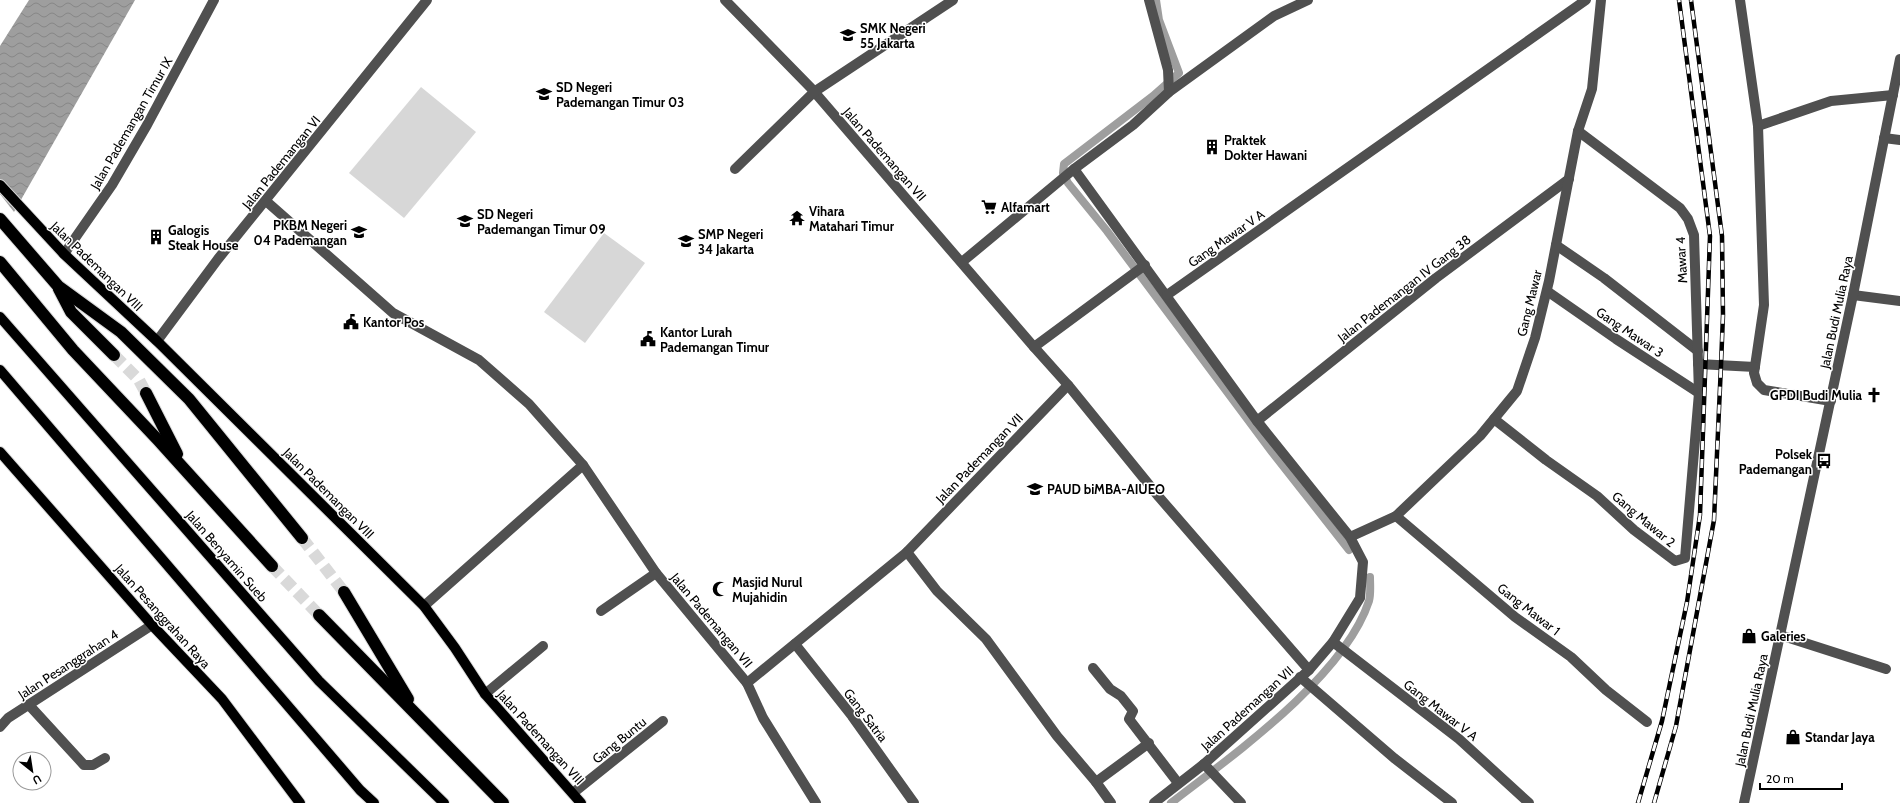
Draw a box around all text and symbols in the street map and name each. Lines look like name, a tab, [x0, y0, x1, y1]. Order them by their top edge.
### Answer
place label: SMK Negeri 55 Jakarta	[860, 20, 926, 51]
school or university icon: SMK Negeri 55 Jakarta	[839, 26, 857, 44]
street label: Jalan Pademangan Timur IX	[86, 54, 176, 193]
place label: SD Negeri Pademangan Timur 03	[556, 79, 684, 110]
school or university icon: SD Negeri Pademangan Timur 03	[535, 85, 553, 103]
street label: Jalan Pademangan VII	[839, 103, 930, 204]
street label: Jalan Pademangan VI	[238, 112, 324, 213]
place label: Praktek Dokter Hawani	[1224, 132, 1307, 163]
building icon: Praktek Dokter Hawani	[1203, 138, 1221, 156]
supermarket icon: Alfamart	[980, 198, 998, 216]
place label: Alfamart	[1001, 199, 1050, 215]
place label: Vihara Matahari Timur	[809, 203, 895, 234]
place label: SD Negeri Pademangan Timur 09	[477, 206, 606, 237]
street label: Gang Mawar V A	[1185, 206, 1267, 270]
temple icon: Vihara Matahari Timur	[788, 209, 806, 227]
school or university icon: SD Negeri Pademangan Timur 09	[456, 212, 474, 230]
street label: Jalan Pademangan VIII	[47, 217, 146, 314]
place label: PKBM Negeri 04 Pademangan	[254, 217, 347, 248]
place label: Galogis Steak House	[168, 222, 239, 253]
school or university icon: PKBM Negeri 04 Pademangan	[350, 223, 368, 241]
place label: SMP Negeri 34 Jakarta	[698, 226, 763, 257]
building icon: Galogis Steak House	[147, 228, 165, 246]
street label: Jalan Pademangan IV Gang 38	[1333, 231, 1474, 346]
school or university icon: SMP Negeri 34 Jakarta	[677, 232, 695, 250]
street label: Mawar 4	[1672, 236, 1690, 284]
street label: Jalan Budi Mulia Raya	[1816, 253, 1856, 371]
street label: Gang Mawar	[1513, 267, 1545, 338]
street label: Gang Mawar 3	[1593, 304, 1667, 360]
public building icon: Kantor Pos	[342, 313, 360, 331]
place label: Kantor Pos	[363, 314, 425, 330]
place label: Kantor Lurah Pademangan Timur	[660, 324, 770, 355]
public building icon: Kantor Lurah Pademangan Timur	[639, 330, 657, 348]
church icon: GPDI Budi Mulia	[1865, 386, 1883, 404]
place label: GPDI Budi Mulia	[1770, 387, 1863, 403]
street label: Jalan Pademangan VII	[931, 410, 1026, 507]
street label: Jalan Pademangan VIII	[280, 444, 378, 542]
place label: Polsek Pademangan	[1739, 446, 1813, 477]
bus stop icon: Polsek Pademangan	[1815, 452, 1833, 470]
school or university icon: PAUD biMBA-AIUEO	[1026, 480, 1044, 498]
place label: PAUD biMBA-AIUEO	[1047, 481, 1165, 497]
street label: Gang Mawar 2	[1609, 488, 1679, 550]
street label: Jalan Benyamin Sueb	[182, 506, 271, 605]
street label: Jalan Pesanggrahan Raya	[111, 560, 215, 672]
street label: Jalan Pademangan VII	[667, 569, 756, 671]
place label: Masjid Nurul Mujahidin	[732, 574, 803, 605]
mosque icon: Masjid Nurul Mujahidin	[711, 580, 729, 598]
street label: Gang Mawar 1	[1494, 580, 1564, 638]
street label: Jalan Pesanggrahan 4	[14, 625, 121, 703]
shop icon: Galeries	[1740, 627, 1758, 645]
place label: Galeries	[1761, 628, 1806, 644]
street label: Jalan Budi Mulia Raya	[1731, 651, 1771, 769]
street label: Jalan Pademangan VII	[1197, 662, 1296, 754]
street label: Gang Mawar V A	[1401, 676, 1481, 744]
street label: Gang Satria	[841, 685, 892, 746]
street label: Jalan Pademangan VIII	[494, 686, 588, 788]
street label: Gang Buntu	[589, 713, 649, 767]
shop icon: Standar Jaya	[1784, 728, 1802, 746]
place label: Standar Jaya	[1805, 729, 1875, 745]
north arrow	[12, 751, 52, 791]
scale bar	[1760, 765, 1842, 791]
text: 20 m	[1766, 771, 1794, 786]
text: U	[30, 772, 44, 788]

